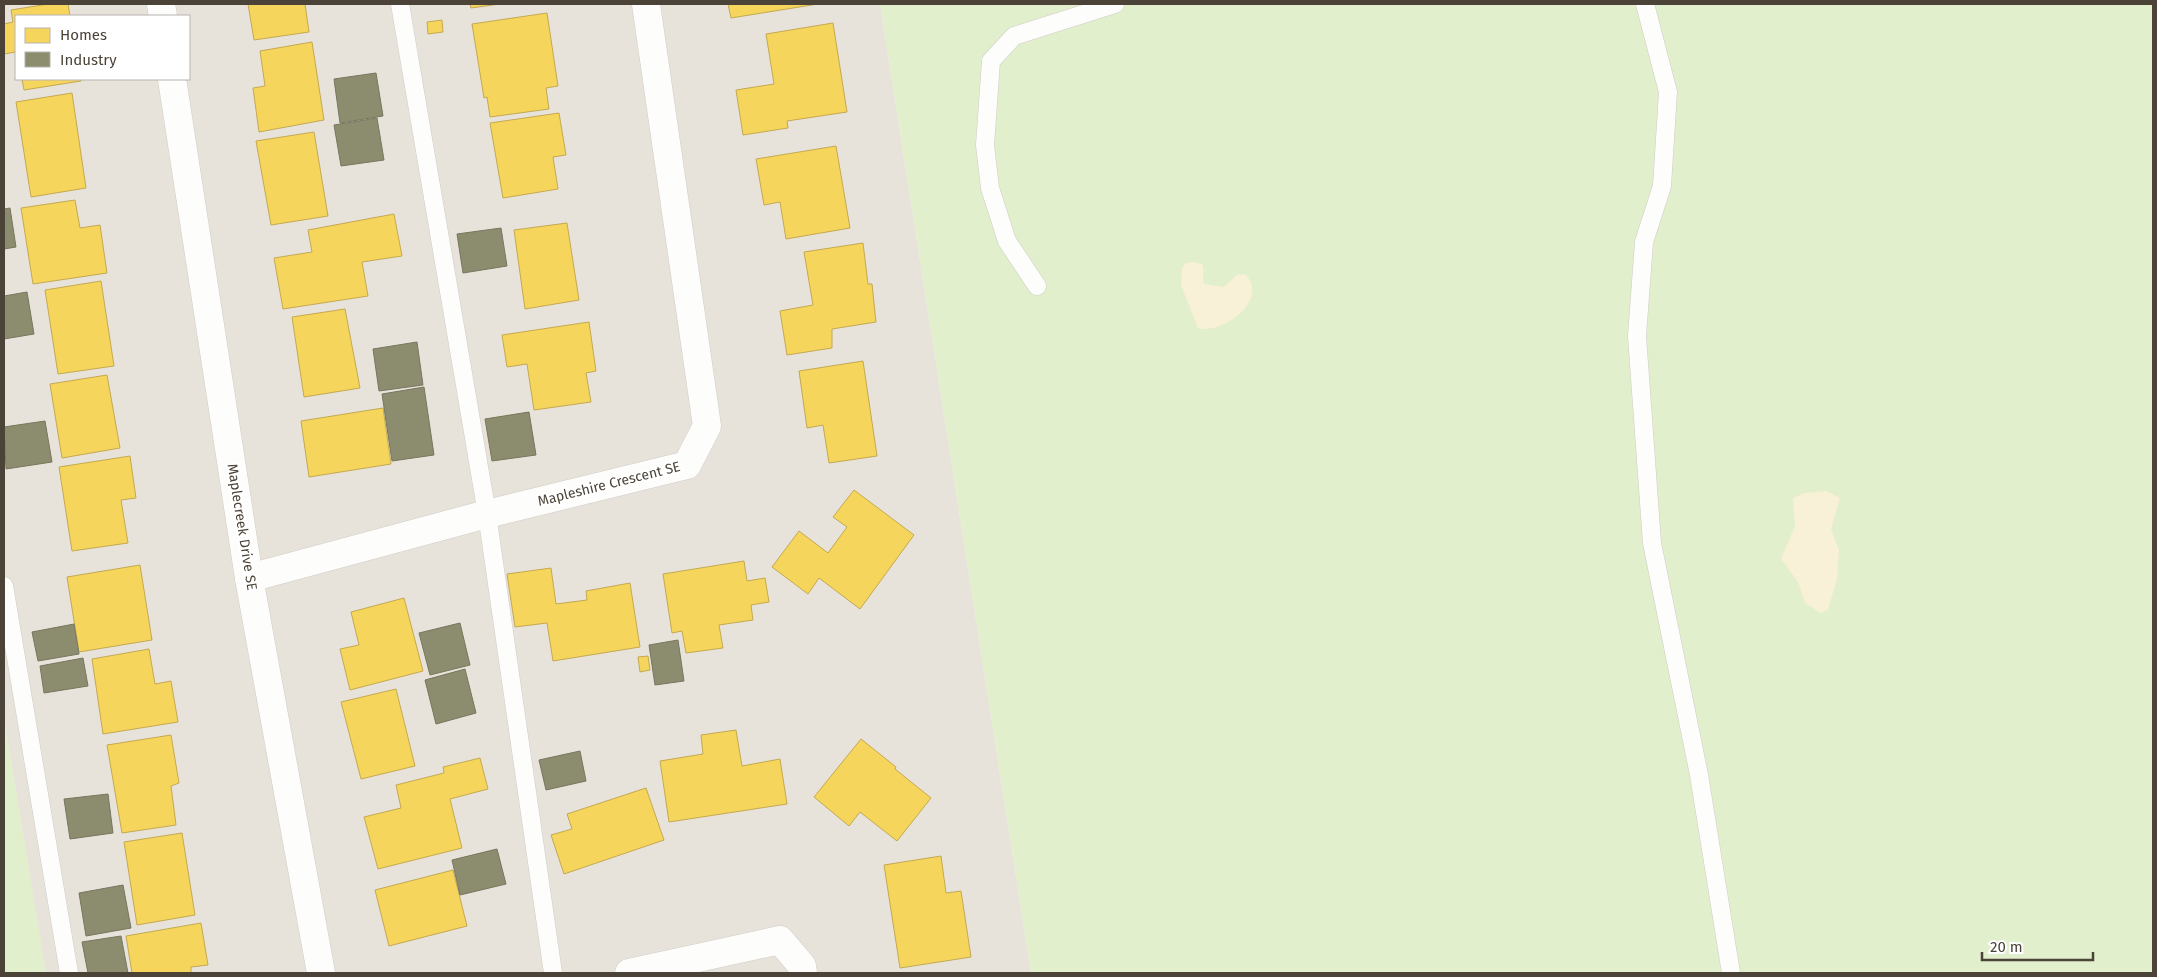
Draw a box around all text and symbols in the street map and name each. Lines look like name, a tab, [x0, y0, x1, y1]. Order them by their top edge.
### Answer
legend	[15, 15, 190, 80]
text: Homes	[60, 26, 107, 44]
text: Industry	[60, 51, 117, 69]
street label: Mapleshire Crescent SE	[536, 458, 682, 510]
street label: Maplecreek Drive SE	[224, 462, 260, 592]
scale bar	[1982, 930, 2093, 962]
text: 20 m	[1990, 938, 2023, 956]

